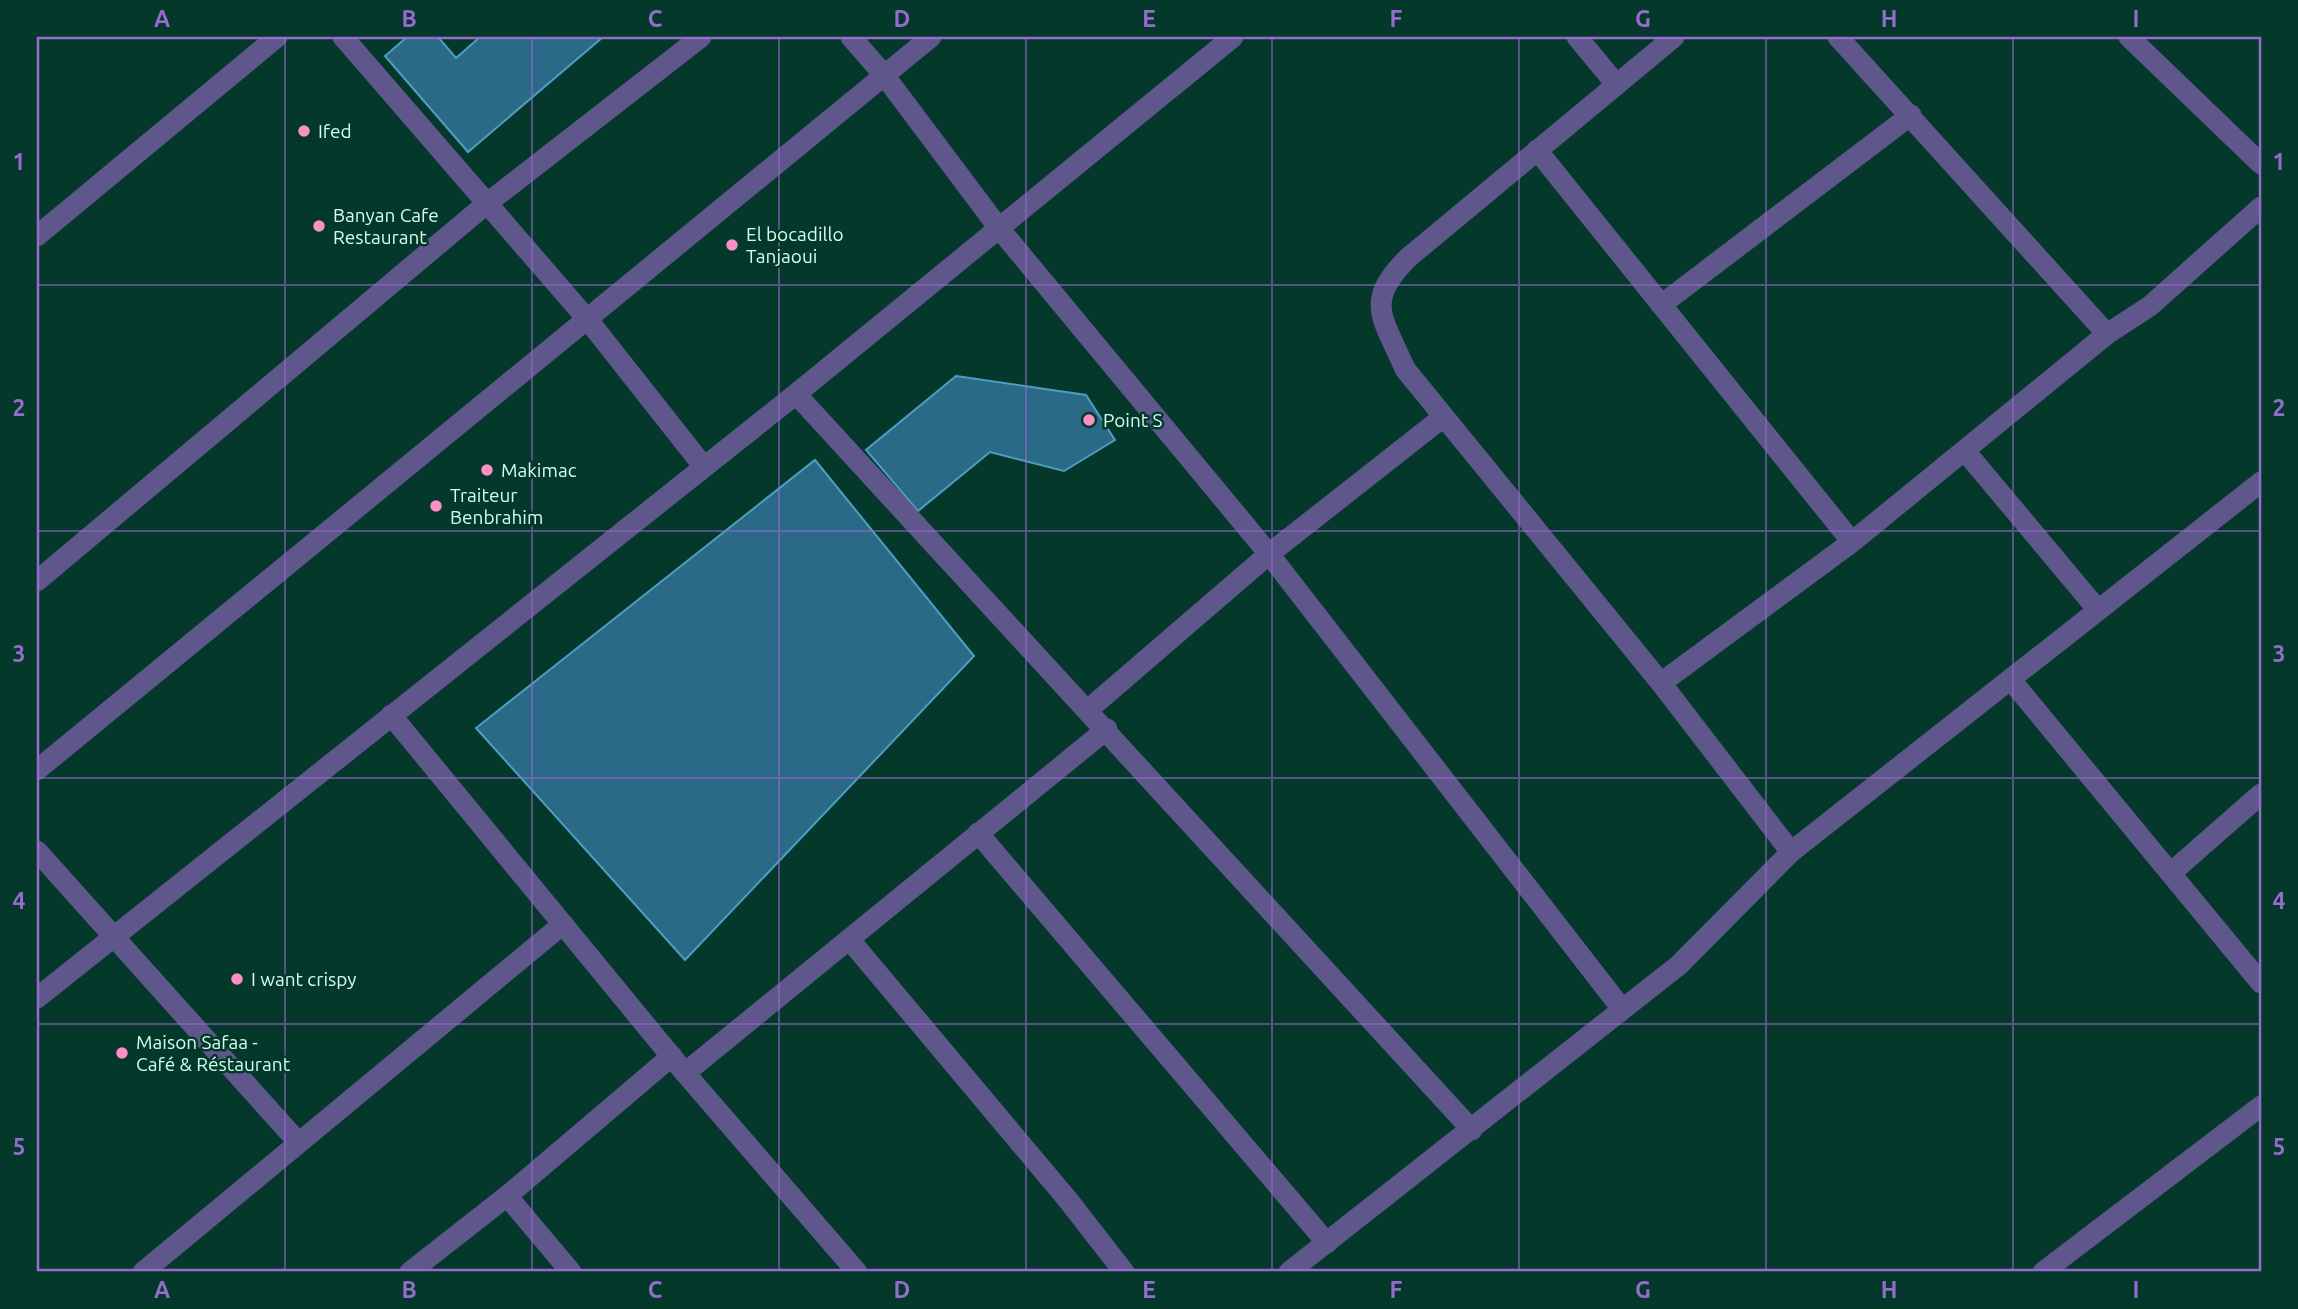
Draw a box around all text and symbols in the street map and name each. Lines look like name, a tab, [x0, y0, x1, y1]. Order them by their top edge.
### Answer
text: A	[154, 6, 170, 31]
text: B	[401, 6, 417, 31]
text: C	[648, 6, 663, 31]
text: D	[894, 6, 910, 31]
text: E	[1142, 6, 1156, 31]
text: F	[1390, 6, 1403, 31]
text: G	[1635, 6, 1651, 31]
text: H	[1881, 6, 1897, 31]
text: I	[2133, 6, 2139, 31]
place label: Ifed	[318, 120, 352, 142]
marker: Ifed	[296, 123, 312, 139]
text: 1	[13, 149, 25, 174]
text: 1	[2273, 149, 2285, 174]
place label: Banyan Cafe Restaurant	[333, 204, 439, 248]
marker: Banyan Cafe Restaurant	[311, 218, 327, 234]
place label: El bocadillo Tanjaoui	[746, 223, 844, 267]
marker: El bocadillo Tanjaoui	[724, 237, 740, 253]
text: 2	[13, 395, 25, 420]
text: 2	[2273, 395, 2285, 420]
place label: Point S	[1103, 409, 1163, 431]
marker: Point S	[1081, 412, 1097, 428]
place label: Makimac	[501, 459, 577, 481]
marker: Makimac	[479, 462, 495, 478]
place label: Traiteur Benbrahim	[450, 484, 543, 528]
marker: Traiteur Benbrahim	[428, 498, 444, 514]
text: 3	[13, 641, 25, 666]
text: 3	[2273, 641, 2285, 666]
text: 4	[13, 888, 26, 913]
text: 4	[2273, 888, 2286, 913]
place label: I want crispy	[251, 968, 357, 990]
marker: I want crispy	[229, 971, 245, 987]
place label: Maison Safaa - Café & Réstaurant	[136, 1031, 291, 1075]
marker: Maison Safaa - Café & Réstaurant	[114, 1045, 130, 1061]
text: 5	[13, 1134, 25, 1159]
text: 5	[2273, 1134, 2285, 1159]
text: A	[154, 1277, 170, 1302]
text: B	[401, 1277, 417, 1302]
text: C	[648, 1277, 663, 1302]
text: D	[894, 1277, 910, 1302]
text: E	[1142, 1277, 1156, 1302]
text: F	[1390, 1277, 1403, 1302]
text: G	[1635, 1277, 1651, 1302]
text: H	[1881, 1277, 1897, 1302]
text: I	[2133, 1277, 2139, 1302]

